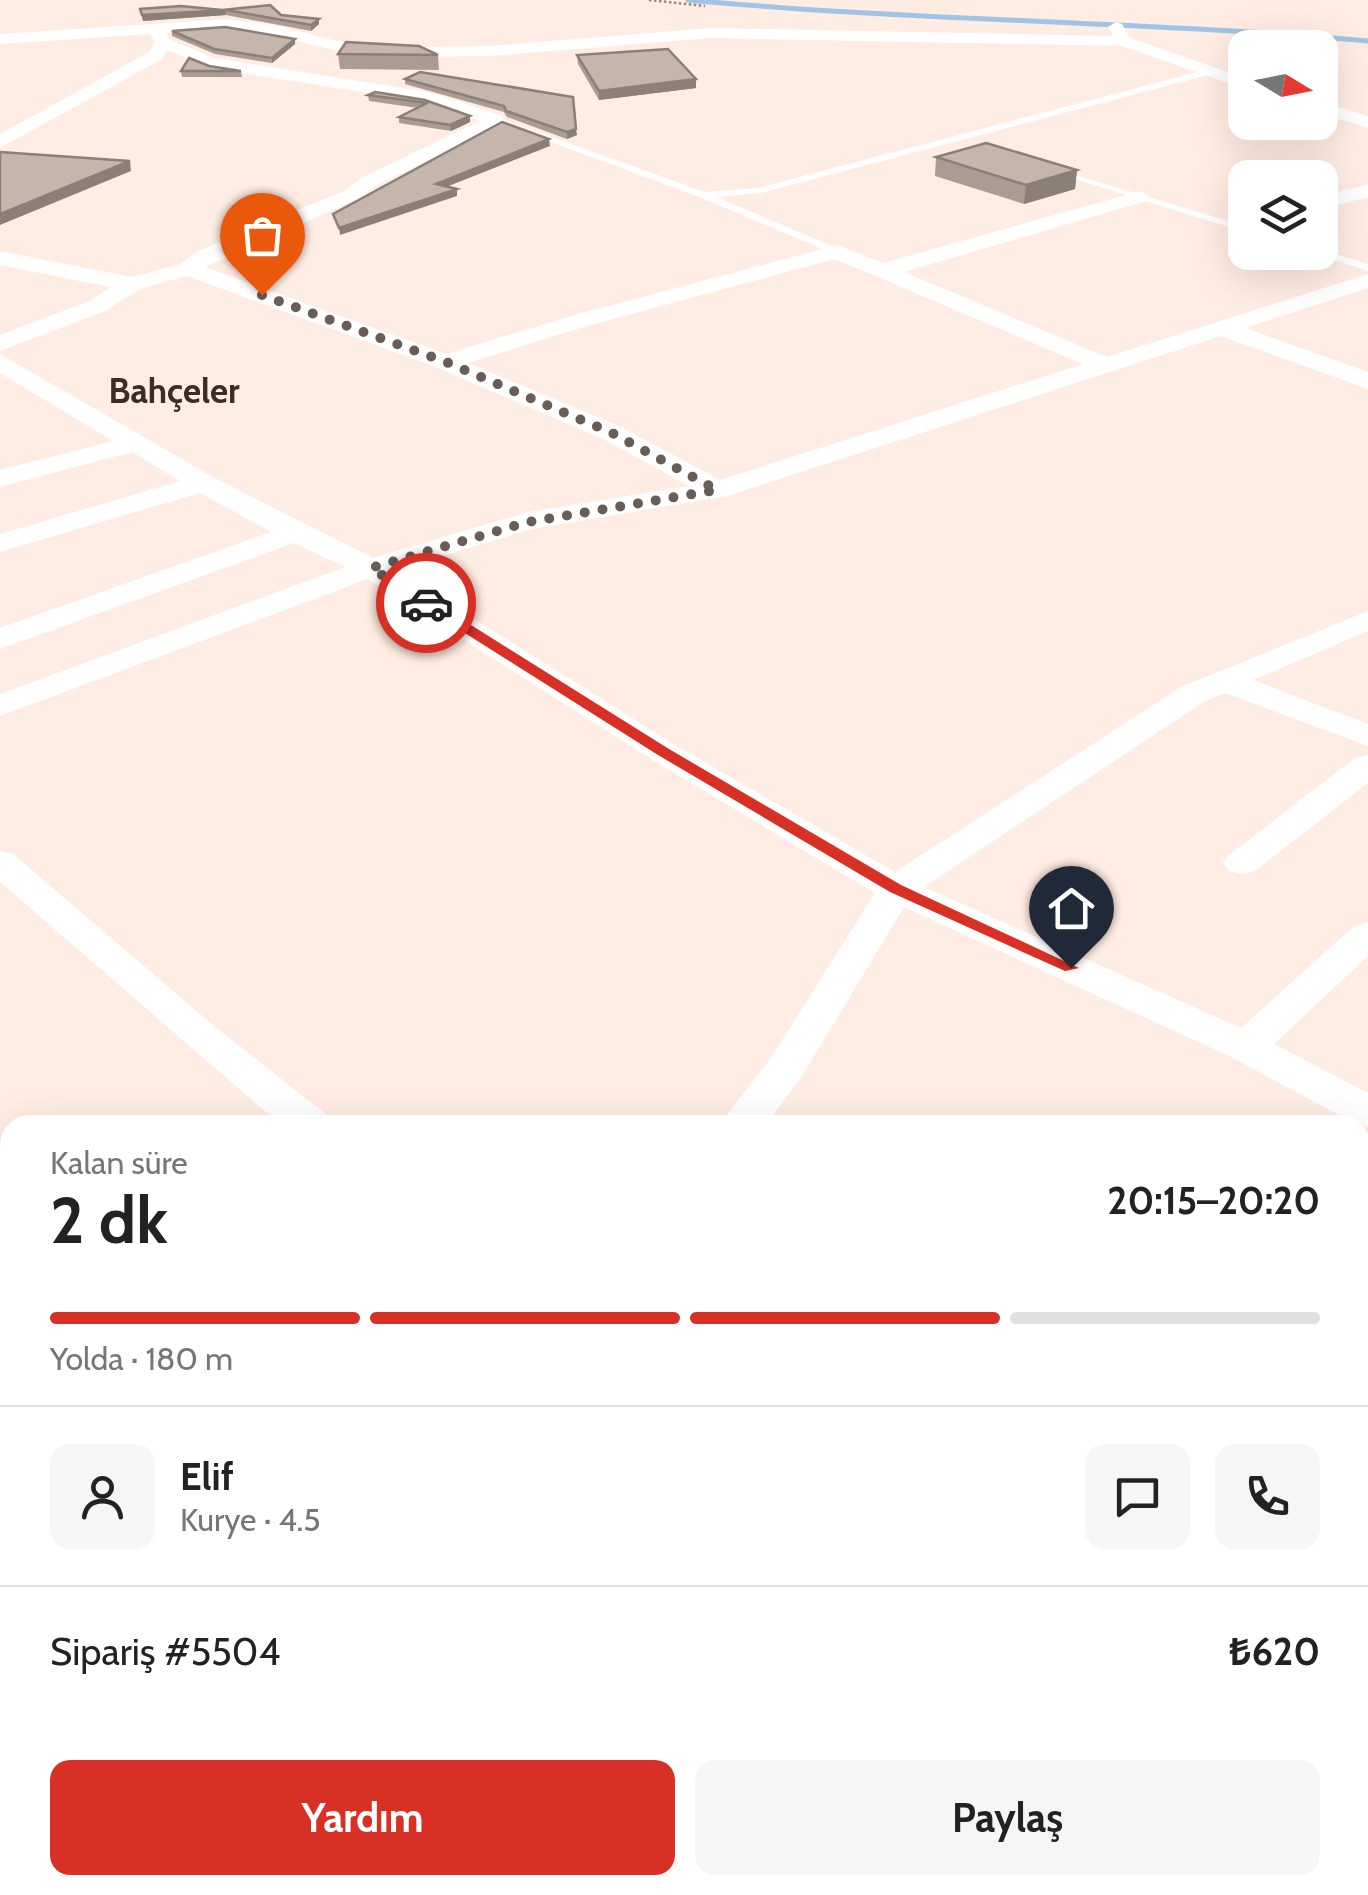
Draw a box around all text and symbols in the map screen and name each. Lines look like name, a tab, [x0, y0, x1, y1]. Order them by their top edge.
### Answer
north arrow	[1228, 30, 1338, 140]
map controls	[1228, 30, 1338, 270]
button: layers	[1228, 160, 1338, 270]
pin	[220, 193, 305, 296]
icon: bag	[235, 208, 290, 263]
district label: Bahçeler	[108, 369, 240, 412]
courier	[376, 553, 476, 653]
icon: car	[399, 576, 454, 631]
pin	[1029, 866, 1114, 969]
icon: home	[1044, 881, 1099, 936]
text: Kalan süre	[50, 1143, 188, 1182]
text: 20:15–20:20	[1107, 1177, 1320, 1224]
text: 2 dk	[50, 1180, 168, 1259]
text: Yolda · 180 m	[50, 1339, 233, 1378]
button: person	[50, 1444, 155, 1549]
button: chat	[1085, 1444, 1190, 1549]
button: phone	[1215, 1444, 1320, 1549]
text: Elif	[180, 1453, 234, 1500]
text: Kurye · 4.5	[180, 1500, 320, 1539]
text: Sipariş #5504	[50, 1628, 280, 1675]
text: ₺620	[1229, 1628, 1320, 1675]
button: Yardım	[50, 1760, 675, 1875]
button: Paylaş	[695, 1760, 1320, 1875]

